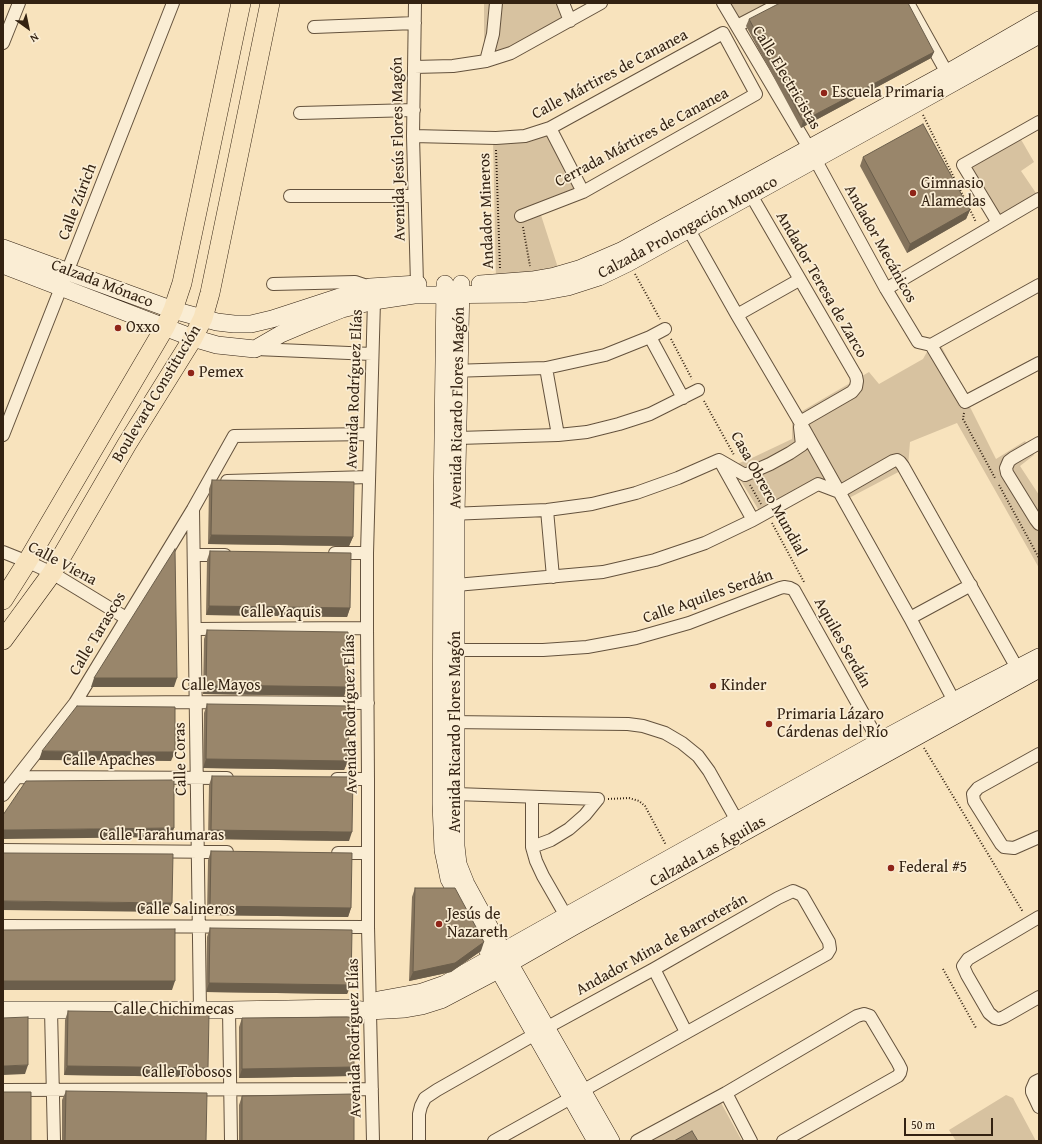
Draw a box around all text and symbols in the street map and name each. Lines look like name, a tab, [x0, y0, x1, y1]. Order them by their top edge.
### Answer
north arrow	[8, 8, 48, 48]
street label: Calle Electricistas	[747, 23, 825, 133]
street label: Calle Mártires de Cananea	[529, 26, 691, 124]
text: N	[27, 29, 42, 47]
street label: Avenida Jesús Flores Magón	[388, 57, 410, 241]
place label: Escuela Primaria	[832, 83, 944, 103]
street label: Cerrada Mártires de Cananea	[552, 84, 732, 192]
marker: Escuela Primaria	[819, 88, 829, 98]
street label: Andador Mineros	[475, 152, 499, 270]
street label: Calle Zúrich	[55, 161, 101, 243]
street label: Calzada Prolongación Monaco	[595, 172, 781, 284]
place label: Gimnasio Alamedas	[921, 174, 986, 212]
street label: Andador Mecánicos	[840, 182, 920, 306]
marker: Gimnasio Alamedas	[908, 188, 918, 198]
street label: Andador Teresa de Zarco	[771, 208, 871, 362]
street label: Calzada Mónaco	[48, 256, 156, 312]
street label: Avenida Ricardo Flores Magón	[447, 307, 469, 509]
street label: Avenida Rodríguez Elías	[343, 309, 367, 469]
place label: Oxxo	[126, 318, 160, 338]
street label: Boulevard Constitución	[108, 322, 206, 466]
marker: Oxxo	[113, 323, 123, 333]
place label: Pemex	[199, 363, 244, 383]
marker: Pemex	[186, 368, 196, 378]
street label: Casa Obrero Mundial	[726, 428, 810, 560]
street label: Calle Viena	[24, 538, 100, 590]
street label: Calle Aquiles Serdán	[640, 566, 776, 628]
street label: Calle Tarascos	[66, 589, 130, 679]
street label: Aquiles Serdán	[809, 595, 875, 691]
street label: Calle Yaquis	[241, 603, 321, 623]
street label: Avenida Ricardo Flores Magón	[446, 631, 466, 833]
street label: Avenida Rodríguez Elías	[340, 634, 362, 794]
street label: Calle Mayos	[181, 676, 261, 696]
place label: Kinder	[721, 676, 767, 696]
marker: Kinder	[708, 681, 718, 691]
place label: Primaria Lázaro Cárdenas del Río	[777, 705, 888, 743]
marker: Primaria Lázaro Cárdenas del Río	[764, 719, 774, 729]
street label: Calle Coras	[171, 722, 191, 796]
street label: Calle Apaches	[63, 751, 155, 771]
street label: Calzada Las Águilas	[647, 812, 769, 892]
street label: Calle Tarahumaras	[100, 826, 224, 846]
place label: Federal #5	[899, 858, 967, 878]
marker: Federal #5	[886, 863, 896, 873]
street label: Andador Mina de Barroterán	[573, 890, 751, 1000]
street label: Calle Salineros	[137, 900, 235, 920]
place label: Jesús de Nazareth	[447, 905, 508, 943]
marker: Jesús de Nazareth	[434, 919, 444, 929]
street label: Avenida Rodríguez Elías	[344, 958, 366, 1118]
street label: Calle Chichimecas	[114, 1000, 234, 1020]
street label: Calle Tobosos	[142, 1063, 232, 1083]
scale bar	[906, 1110, 995, 1136]
text: 50 m	[911, 1116, 935, 1133]

